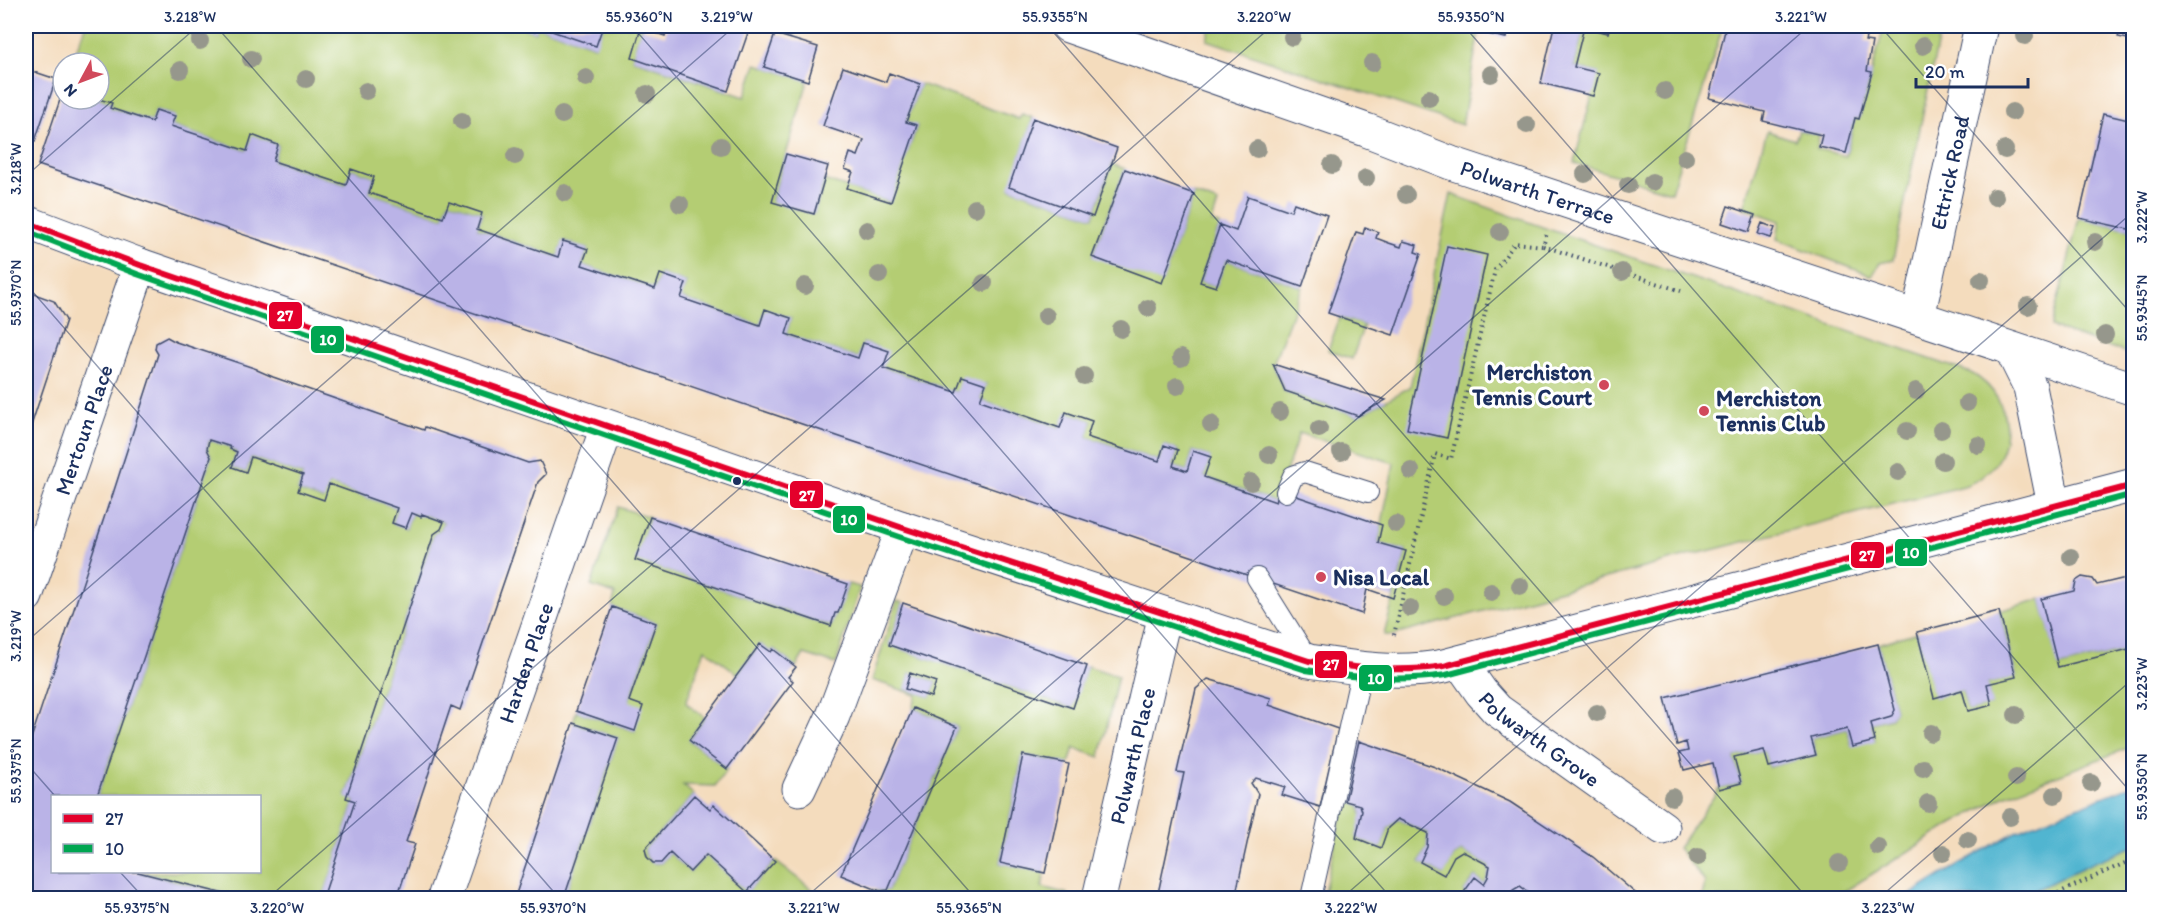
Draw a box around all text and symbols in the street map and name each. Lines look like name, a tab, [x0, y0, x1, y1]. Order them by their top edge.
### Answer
text: 3.218°W	[164, 8, 216, 26]
text: 55.9360°N	[605, 8, 673, 26]
text: 3.219°W	[701, 8, 753, 26]
text: 55.9355°N	[1022, 8, 1088, 26]
text: 3.220°W	[1237, 8, 1291, 26]
text: 55.9350°N	[1437, 8, 1505, 26]
text: 3.221°W	[1775, 8, 1827, 26]
north arrow	[51, 51, 111, 111]
scale bar	[1916, 51, 2028, 89]
text: 20 m	[1925, 61, 1965, 83]
text: N	[59, 80, 81, 101]
street label: Ettrick Road	[1924, 113, 1975, 232]
text: 3.218°W	[7, 143, 25, 195]
street label: Polwarth Terrace	[1457, 154, 1618, 230]
text: 3.222°W	[2133, 190, 2151, 243]
text: 55.9370°N	[7, 260, 25, 326]
text: 55.9345°N	[2133, 275, 2151, 341]
line badge: 27	[268, 301, 303, 330]
text: 27	[277, 306, 293, 325]
line badge: 10	[310, 325, 345, 354]
text: 10	[319, 330, 337, 349]
place label: Merchiston Tennis Court	[1471, 359, 1593, 411]
street label: Mertoun Place	[49, 361, 119, 499]
marker: Merchiston Tennis Court	[1597, 378, 1611, 392]
place label: Merchiston Tennis Club	[1715, 385, 1825, 437]
marker: Merchiston Tennis Club	[1697, 404, 1711, 418]
unlabelled marker	[731, 475, 743, 487]
line badge: 27	[789, 480, 824, 509]
text: 27	[799, 486, 815, 505]
line badge: 10	[832, 505, 866, 534]
text: 10	[840, 510, 858, 529]
line badge: 10	[1894, 538, 1928, 567]
line badge: 27	[1850, 541, 1885, 569]
text: 10	[1902, 543, 1920, 562]
text: 27	[1859, 546, 1875, 565]
place label: Nisa Local	[1333, 564, 1430, 591]
marker: Nisa Local	[1314, 570, 1328, 584]
street label: Harden Place	[493, 599, 559, 727]
text: 3.219°W	[7, 610, 25, 662]
line badge: 27	[1314, 650, 1348, 679]
text: 27	[1323, 655, 1339, 674]
text: 3.223°W	[2133, 657, 2151, 711]
line badge: 10	[1358, 664, 1393, 692]
text: 10	[1367, 669, 1385, 688]
street label: Polwarth Place	[1104, 685, 1161, 827]
street label: Polwarth Grove	[1473, 686, 1605, 793]
text: 55.9375°N	[7, 738, 25, 804]
text: 55.9350°N	[2133, 753, 2151, 821]
legend	[51, 795, 261, 873]
text: 27	[105, 808, 123, 830]
text: 10	[105, 838, 124, 860]
text: 55.9375°N	[104, 899, 170, 917]
text: 3.220°W	[250, 899, 304, 917]
text: 55.9370°N	[520, 899, 586, 917]
text: 3.221°W	[788, 899, 840, 917]
text: 55.9365°N	[936, 899, 1002, 917]
text: 3.222°W	[1325, 899, 1378, 917]
text: 3.223°W	[1861, 899, 1915, 917]

